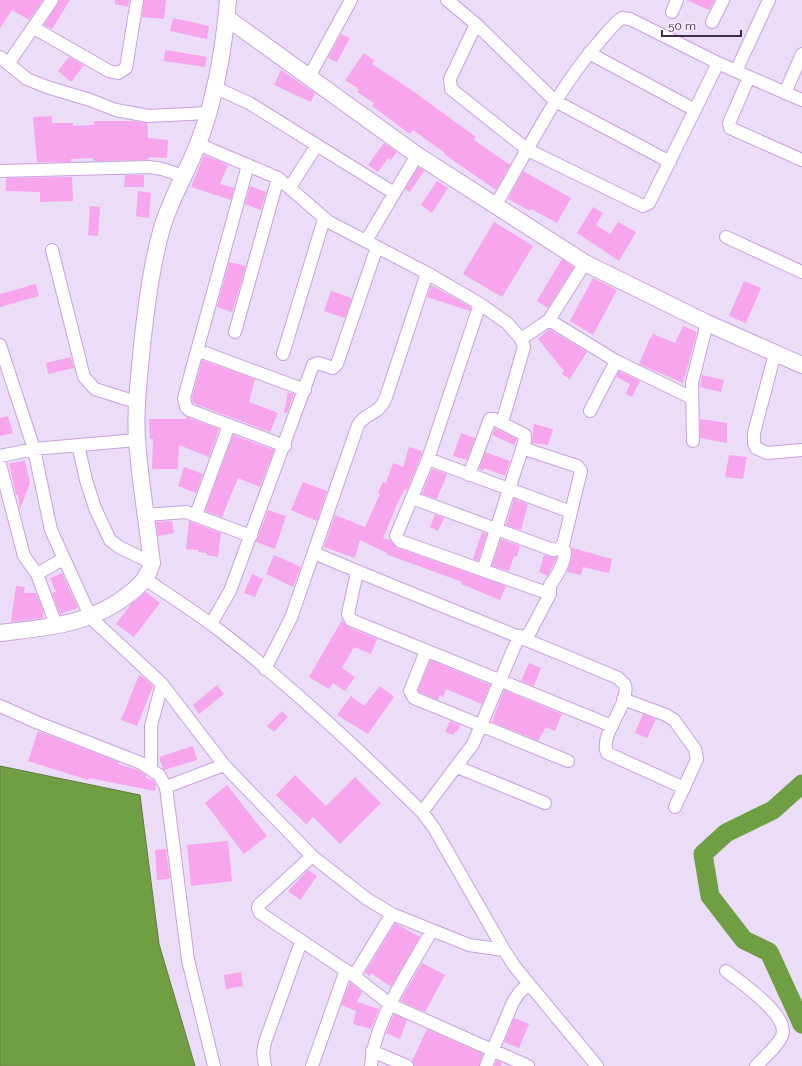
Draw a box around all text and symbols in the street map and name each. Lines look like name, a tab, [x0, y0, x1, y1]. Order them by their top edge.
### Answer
scale bar	[662, 12, 741, 38]
text: 50 m	[668, 19, 696, 33]

